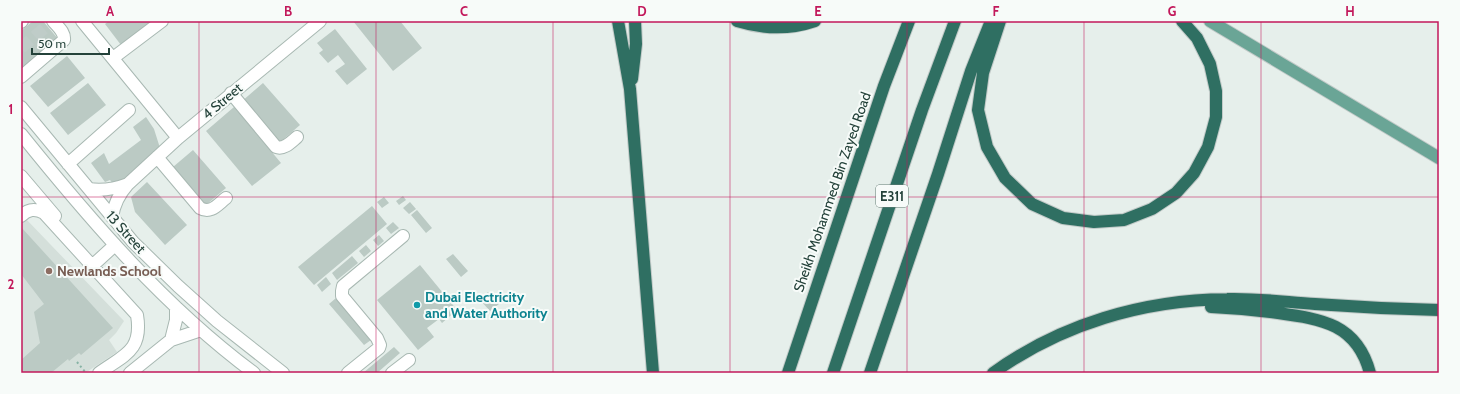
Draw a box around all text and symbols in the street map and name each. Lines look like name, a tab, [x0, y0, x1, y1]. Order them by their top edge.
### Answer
text: A	[106, 3, 115, 19]
text: B	[284, 3, 292, 19]
text: C	[460, 3, 468, 19]
text: D	[637, 3, 647, 19]
text: E	[814, 3, 822, 19]
text: F	[993, 3, 1000, 19]
text: G	[1168, 3, 1177, 19]
text: H	[1345, 3, 1355, 19]
scale bar	[32, 30, 109, 56]
text: 50 m	[38, 36, 66, 51]
street label: 4 Street	[198, 79, 246, 123]
street label: Sheikh Mohammed Bin Zayed Road	[789, 90, 875, 294]
text: 1	[9, 101, 13, 117]
road number: E311	[876, 185, 908, 207]
street label: 13 Street	[102, 207, 150, 257]
place label: Newlands School	[57, 262, 162, 280]
marker: Newlands School	[44, 266, 54, 276]
text: 2	[8, 276, 15, 292]
place label: Dubai Electricity and Water Authority	[425, 288, 548, 322]
marker: Dubai Electricity and Water Authority	[412, 300, 422, 310]

